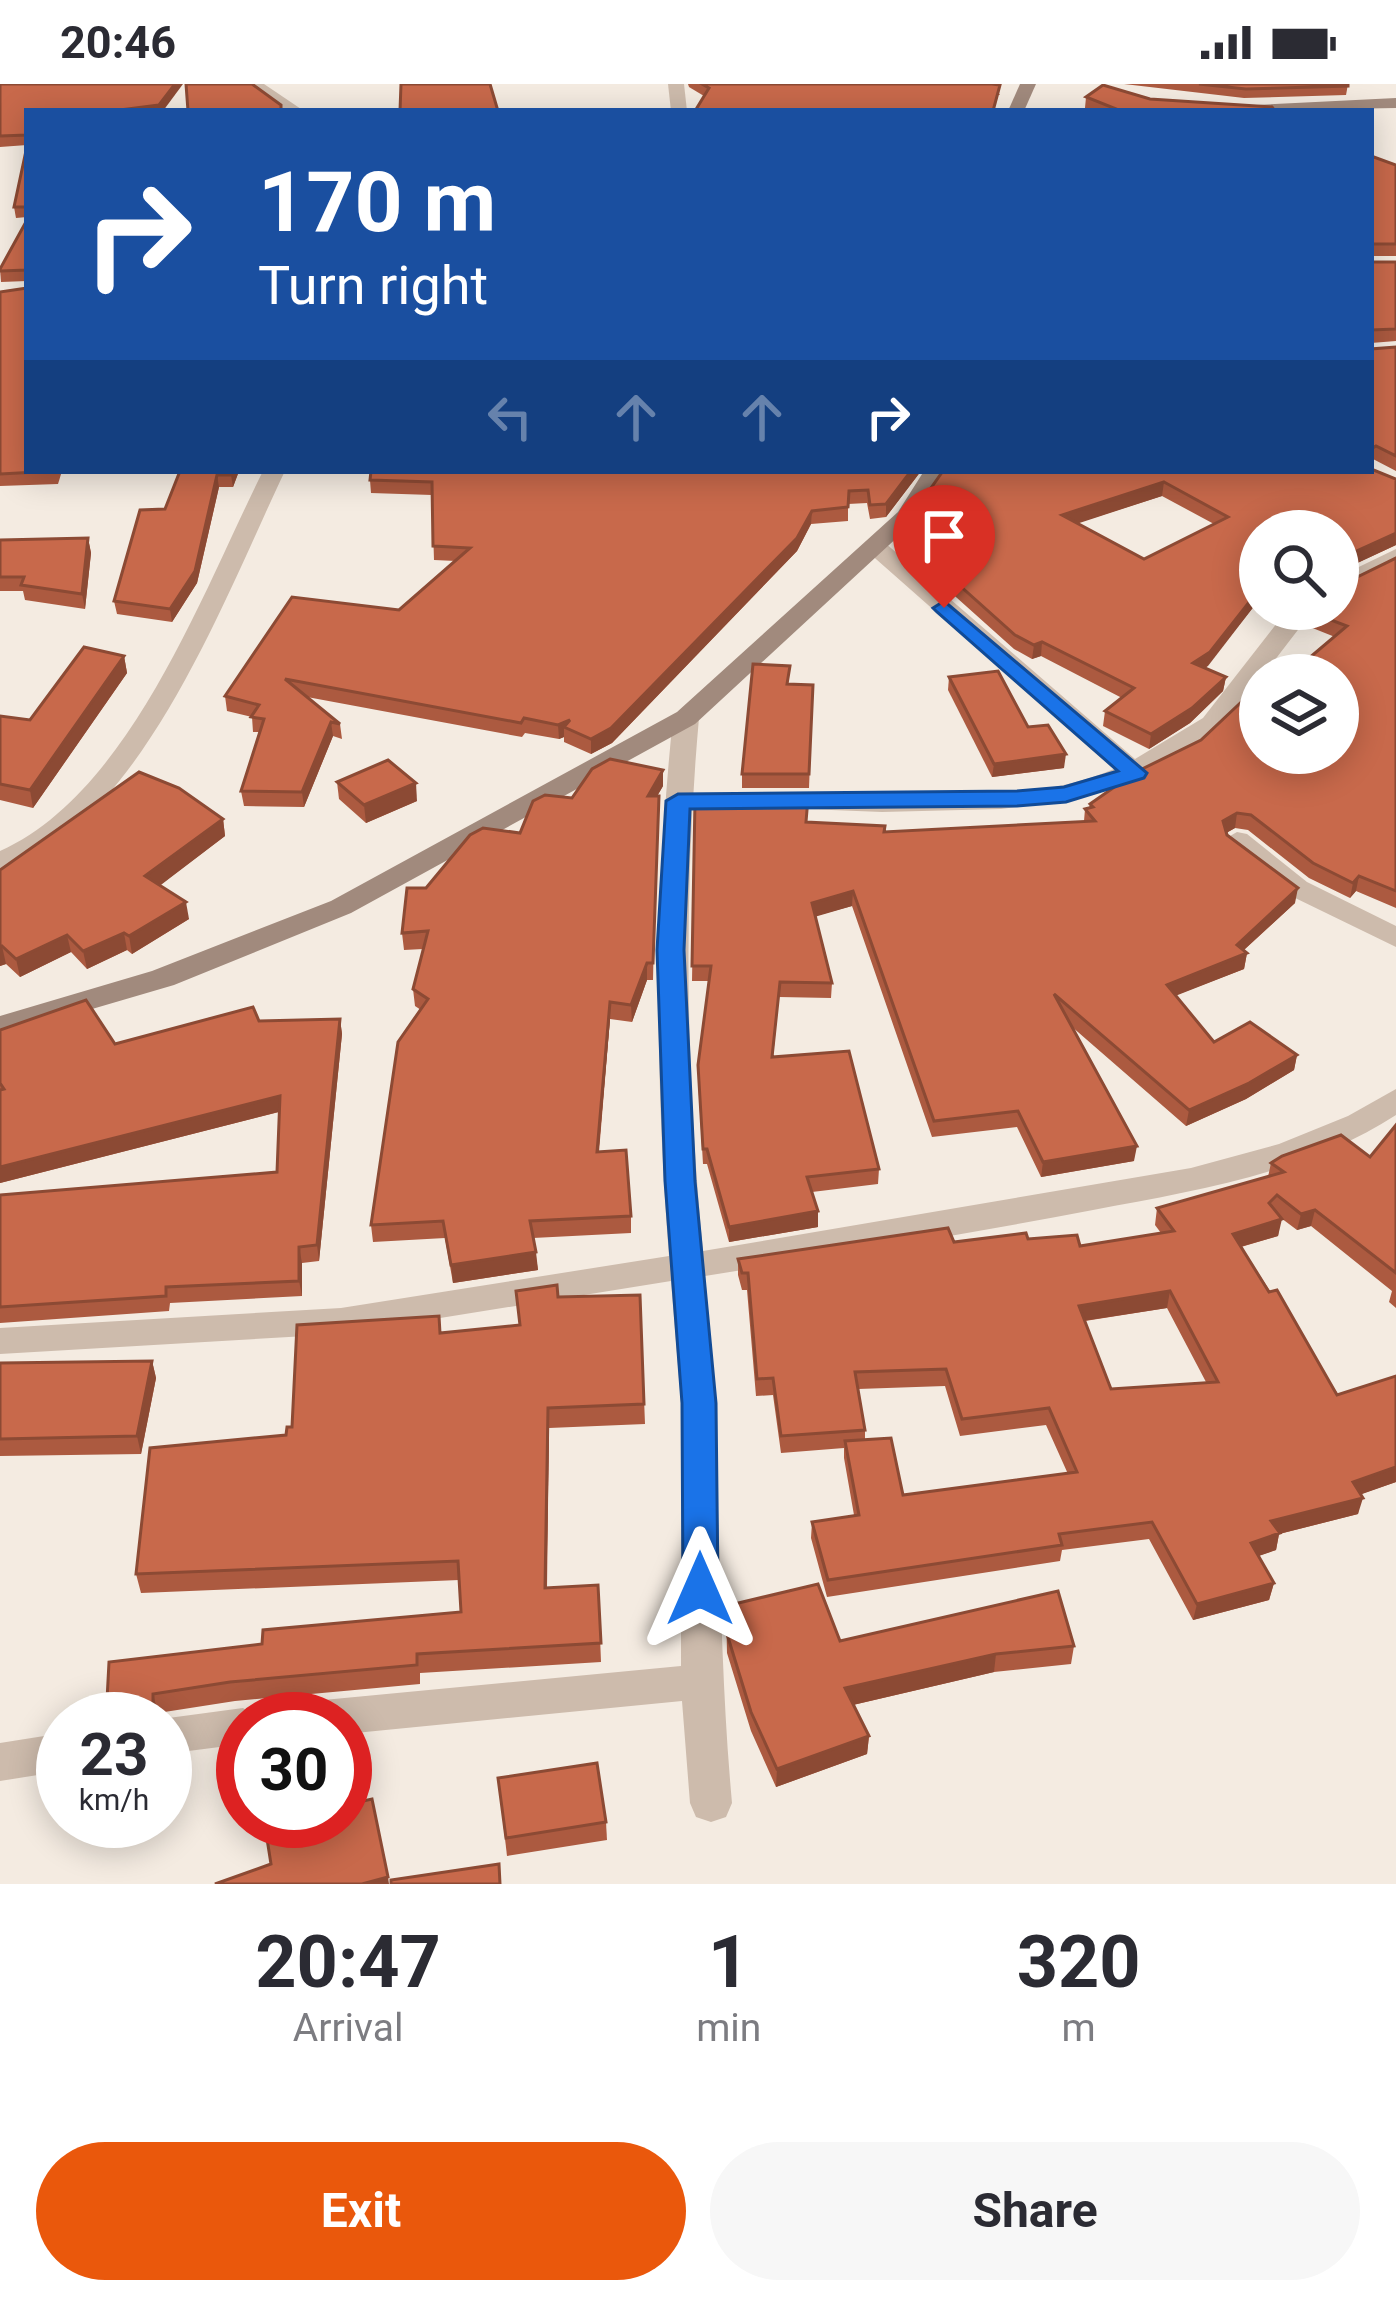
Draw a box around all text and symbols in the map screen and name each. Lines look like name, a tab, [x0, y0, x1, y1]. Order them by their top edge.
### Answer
text: 20:46	[60, 16, 176, 69]
text: 170 m	[258, 153, 496, 252]
icon: right	[60, 156, 216, 312]
text: Turn right	[258, 254, 488, 317]
icon: left	[477, 384, 543, 450]
icon: ahead	[603, 384, 669, 450]
icon: ahead	[729, 384, 795, 450]
icon: right	[855, 384, 921, 450]
pin	[893, 485, 995, 608]
icon: arrive	[911, 503, 977, 569]
map controls	[1239, 510, 1359, 774]
button: search	[1239, 510, 1359, 630]
button: layers	[1239, 654, 1359, 774]
position arrow	[637, 1526, 763, 1652]
speed limit sign: 30	[216, 1692, 372, 1848]
text: 23	[80, 1719, 148, 1790]
text: km/h	[79, 1782, 149, 1817]
text: 20:47	[255, 1920, 441, 2005]
text: 1	[708, 1920, 749, 2005]
text: 320	[1017, 1920, 1141, 2005]
text: Arrival	[293, 2005, 403, 2051]
text: min	[696, 2005, 761, 2051]
text: m	[1062, 2005, 1096, 2051]
button: Exit	[36, 2142, 686, 2280]
button: Share	[710, 2142, 1360, 2280]

